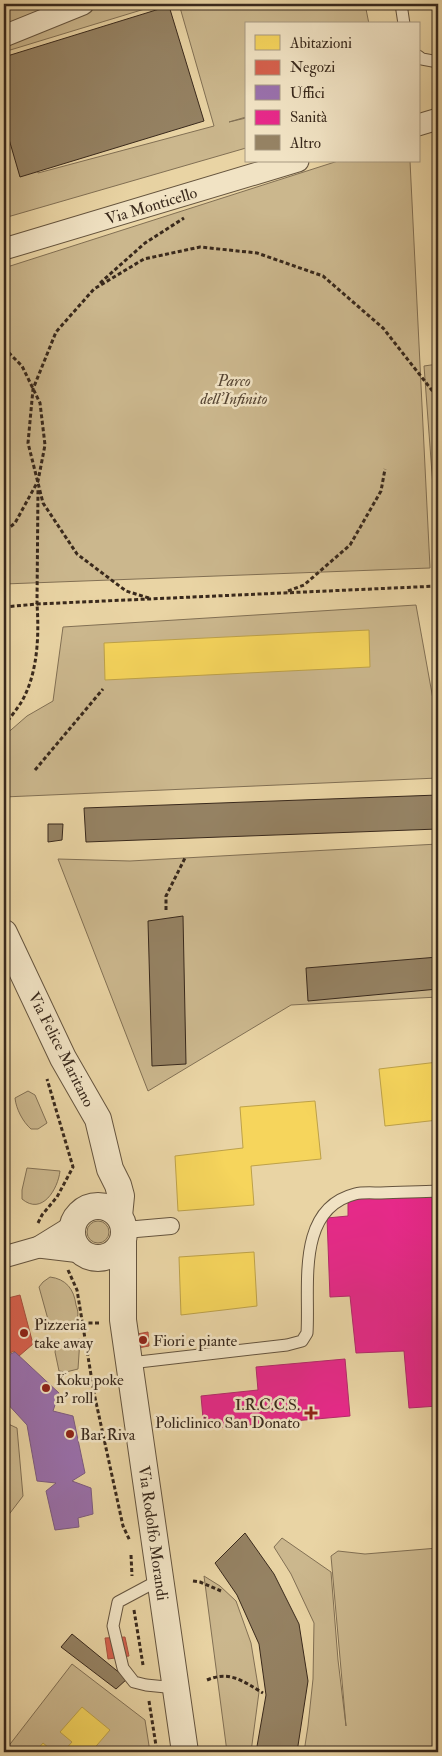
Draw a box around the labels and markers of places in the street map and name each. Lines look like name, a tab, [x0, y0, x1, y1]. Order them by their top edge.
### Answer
place label: Pizzeria take away	[34, 1315, 94, 1353]
marker: Pizzeria take away	[18, 1327, 30, 1339]
place label: Fiori e piante	[153, 1331, 238, 1352]
marker: Fiori e piante	[137, 1334, 149, 1346]
place label: Koku poke n' roll	[56, 1370, 124, 1408]
marker: Koku poke n' roll	[40, 1382, 52, 1394]
place label: I.R.C.C.S. Policlinico San Donato	[155, 1395, 300, 1433]
marker: I.R.C.C.S. Policlinico San Donato	[304, 1406, 318, 1420]
place label: Bar Riva	[80, 1425, 136, 1445]
marker: Bar Riva	[64, 1428, 76, 1440]

